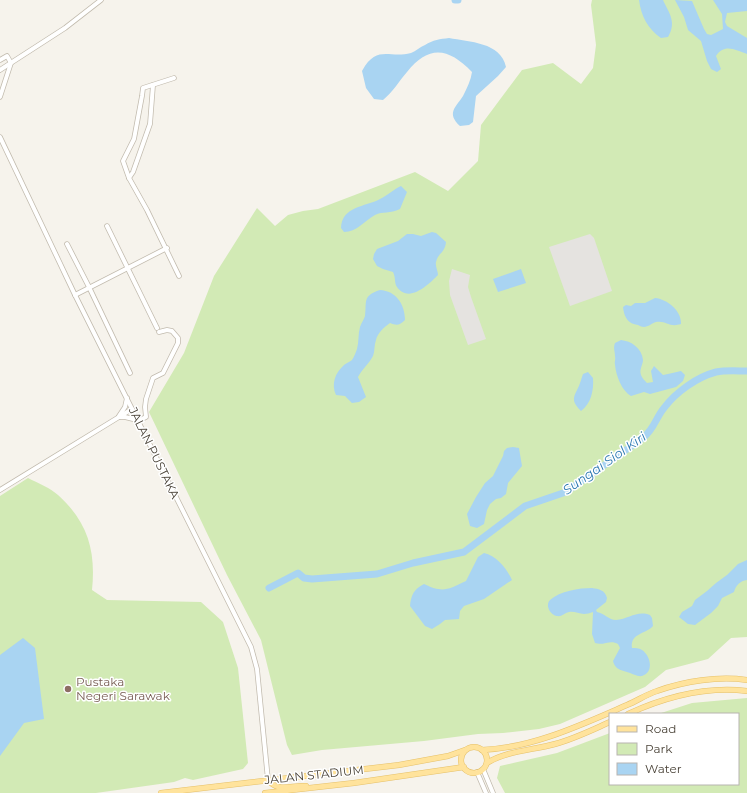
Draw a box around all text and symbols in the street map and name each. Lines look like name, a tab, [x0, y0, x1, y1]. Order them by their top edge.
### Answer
street label: JALAN PUSTAKA	[125, 404, 183, 501]
water label: Sungai Siol Kiri	[559, 428, 649, 498]
place label: Pustaka Negeri Sarawak	[76, 674, 171, 703]
marker: Pustaka Negeri Sarawak	[63, 684, 73, 694]
legend	[609, 713, 739, 785]
text: Road	[645, 721, 676, 736]
text: Park	[645, 741, 673, 756]
text: Water	[645, 761, 682, 776]
street label: JALAN STADIUM	[263, 762, 364, 787]

